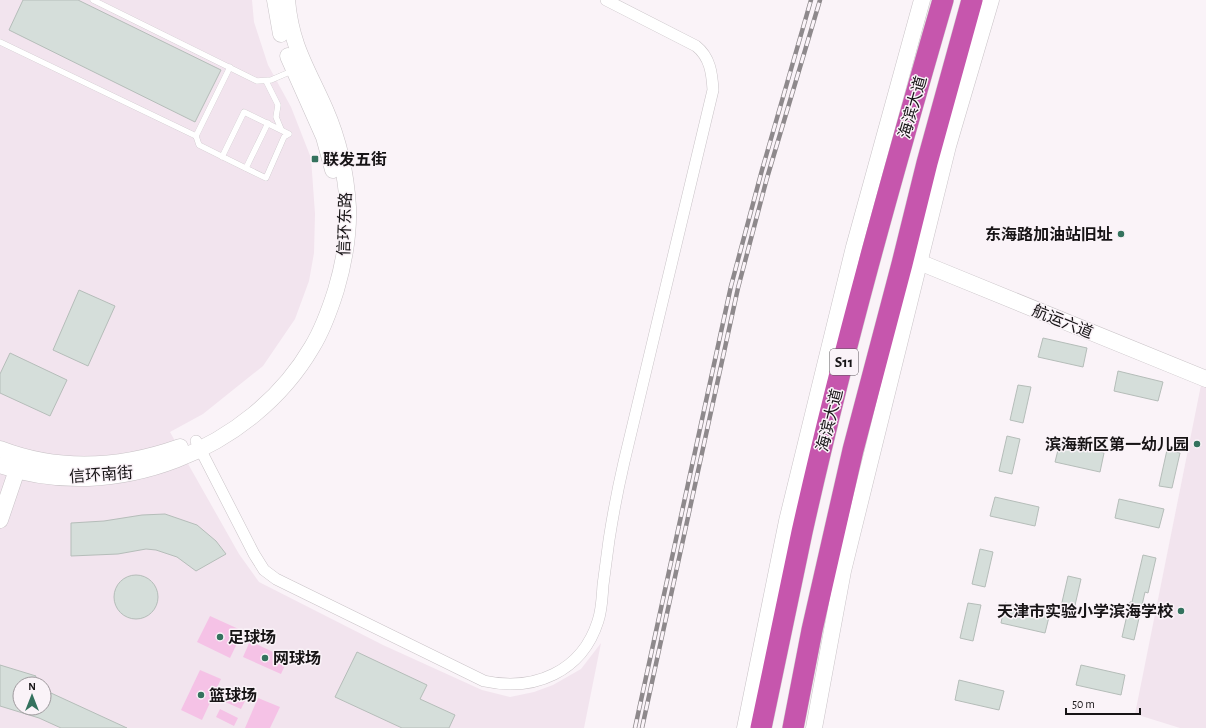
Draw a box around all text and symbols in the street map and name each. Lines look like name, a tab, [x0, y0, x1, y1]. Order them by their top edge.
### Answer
street label: 海滨大道	[895, 74, 929, 140]
place label: 联发五街	[323, 151, 387, 168]
marker: 联发五街	[310, 154, 320, 164]
street label: 信环东路	[335, 192, 354, 256]
place label: 东海路加油站旧址	[985, 226, 1113, 243]
marker: 东海路加油站旧址	[1116, 229, 1126, 239]
street label: 航运六道	[1030, 302, 1096, 341]
road number: S11	[830, 349, 858, 375]
street label: 海滨大道	[813, 387, 845, 453]
place label: 滨海新区第一幼儿园	[1045, 435, 1189, 453]
marker: 滨海新区第一幼儿园	[1192, 439, 1202, 449]
street label: 信环南街	[69, 464, 134, 485]
place label: 天津市实验小学滨海学校	[997, 602, 1174, 620]
marker: 天津市实验小学滨海学校	[1176, 606, 1186, 616]
place label: 足球场	[228, 629, 276, 646]
marker: 足球场	[215, 632, 225, 642]
place label: 网球场	[273, 650, 321, 667]
marker: 网球场	[260, 653, 270, 663]
north arrow	[12, 676, 52, 716]
text: N	[28, 681, 36, 692]
place label: 篮球场	[209, 687, 257, 704]
marker: 篮球场	[196, 690, 206, 700]
scale bar	[1066, 690, 1140, 716]
text: 50 m	[1072, 698, 1095, 710]

